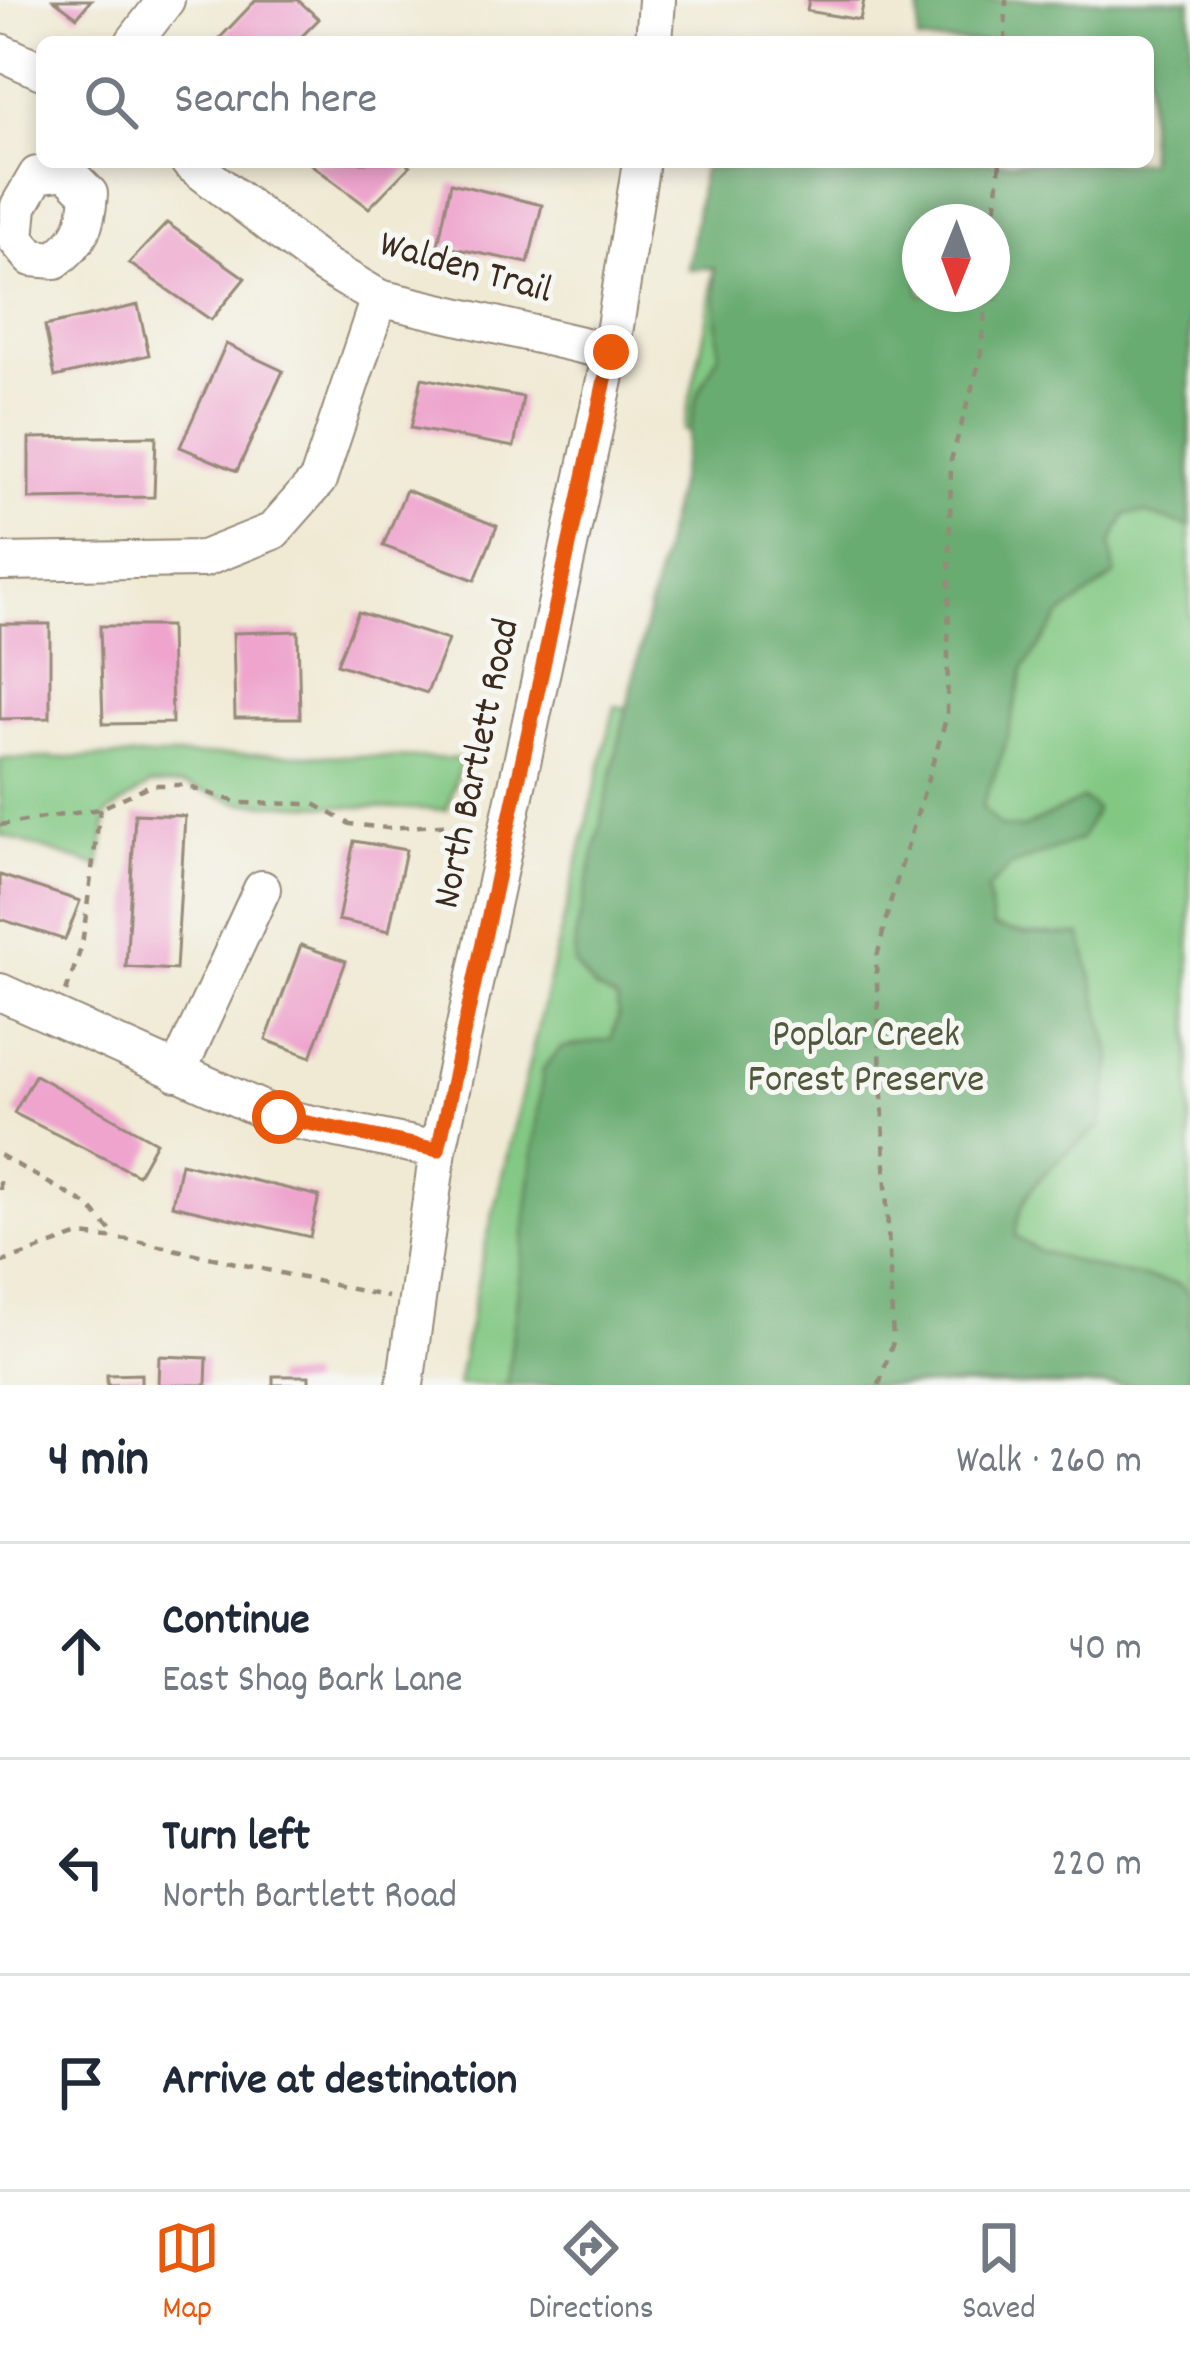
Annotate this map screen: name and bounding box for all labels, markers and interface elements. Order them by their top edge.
search box [36,36,1154,168]
icon: search [78,69,144,135]
text: Search here [174,70,377,134]
north arrow [902,204,1010,312]
street label: Walden Trail [372,219,558,321]
route end [584,325,638,379]
street label: North Bartlett Road [421,614,537,914]
park label: Poplar Creek Forest Preserve [748,1010,984,1110]
route start [252,1090,306,1144]
text: 4 min [48,1427,149,1499]
text: Walk · 260 m [956,1436,1142,1491]
text: Continue [162,1591,310,1655]
icon: ahead [48,1618,114,1684]
text: 40 m [1069,1623,1142,1678]
text: East Shag Bark Lane [162,1655,463,1710]
text: Turn left [162,1807,310,1871]
icon: left [48,1834,114,1900]
text: 220 m [1051,1839,1142,1894]
text: North Bartlett Road [162,1871,457,1926]
icon: arrive [48,2050,114,2116]
text: Arrive at destination [162,2051,517,2115]
tab: Map [154,2215,220,2334]
tab: Directions [529,2215,654,2334]
tab: Saved [962,2215,1036,2334]

